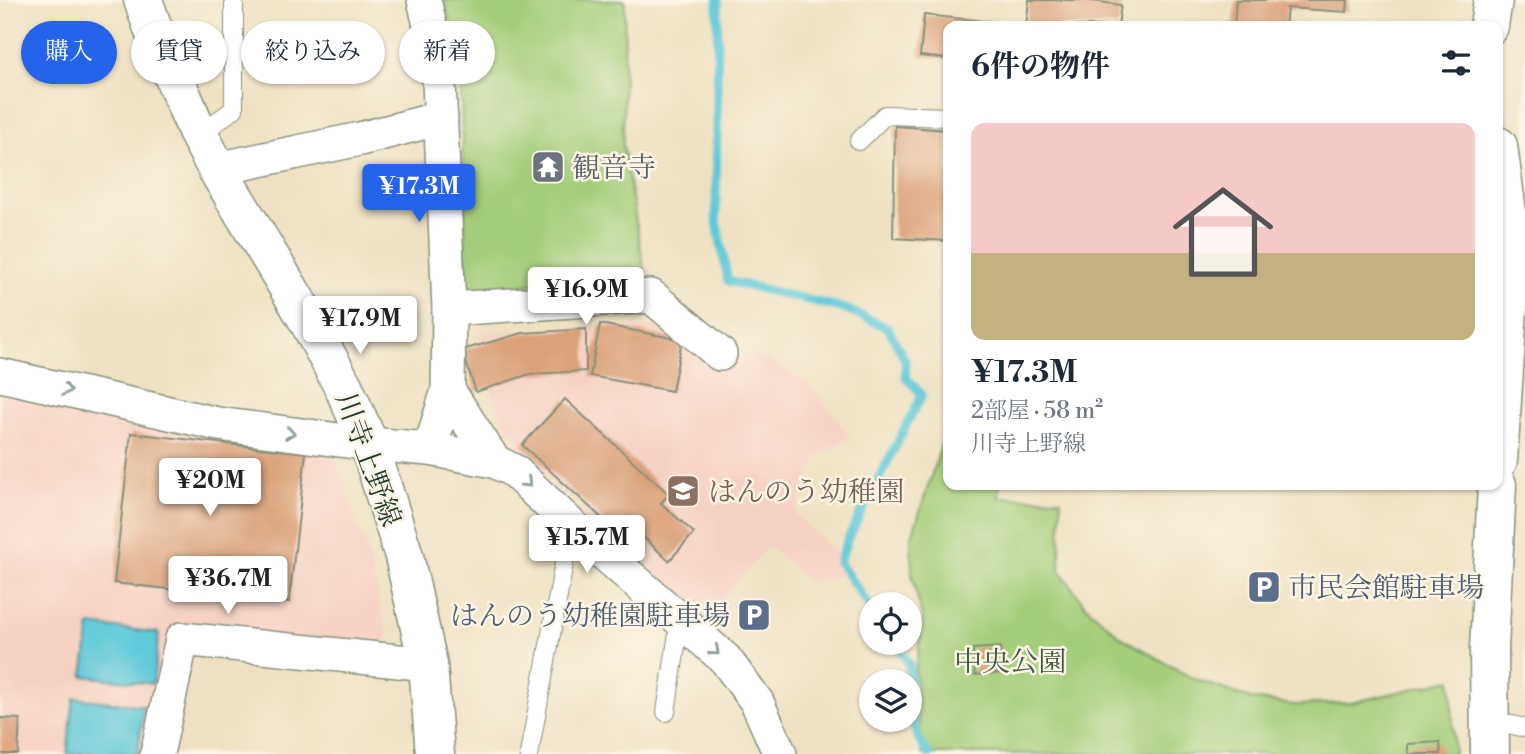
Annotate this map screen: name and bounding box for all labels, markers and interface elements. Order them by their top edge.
chip: 購入 [21,21,117,84]
chip: 賃貸 [131,21,227,84]
chip: 絞り込み [241,21,385,84]
chip: 新着 [399,21,495,84]
icon: filters [1437,44,1475,82]
text: 6件の物件 [971,48,1110,86]
temple icon: 観音寺 [529,148,567,186]
place label: 観音寺 [572,151,656,186]
pin: ¥17.3M [362,164,476,224]
icon: home [1160,169,1286,295]
text: ¥17.3M [378,173,460,201]
pin: ¥16.9M [529,268,643,327]
text: ¥16.9M [544,276,628,304]
pin: ¥17.9M [303,296,417,356]
text: ¥17.9M [319,305,401,333]
text: ¥17.3M [971,354,1077,392]
one-way arrow [61,381,73,396]
street label: 川寺上野線 [327,388,408,531]
text: 2部屋 · 58 m² [971,397,1103,425]
one-way arrow [284,426,295,441]
text: 川寺上野線 [971,430,1086,458]
pin: ¥20M [169,458,251,518]
text: ¥20M [175,467,245,495]
school or university icon: はんのう幼稚園 [664,472,702,510]
one-way arrow [519,475,532,488]
place label: はんのう幼稚園 [708,475,904,510]
pin: ¥15.7M [530,516,644,575]
text: ¥15.7M [545,524,629,552]
pin: ¥36.7M [171,556,285,616]
text: ¥36.7M [184,565,272,593]
parking icon: 市民会館駐車場 [1245,568,1283,606]
place label: 市民会館駐車場 [1288,571,1484,606]
map controls [859,592,922,732]
button: locate [859,592,922,655]
parking icon: はんのう幼稚園駐車場 [735,596,773,634]
place label: はんのう幼稚園駐車場 [450,599,730,634]
one-way arrow [707,643,720,655]
park label: 中央公園 [954,645,1066,680]
button: layers [859,669,922,732]

